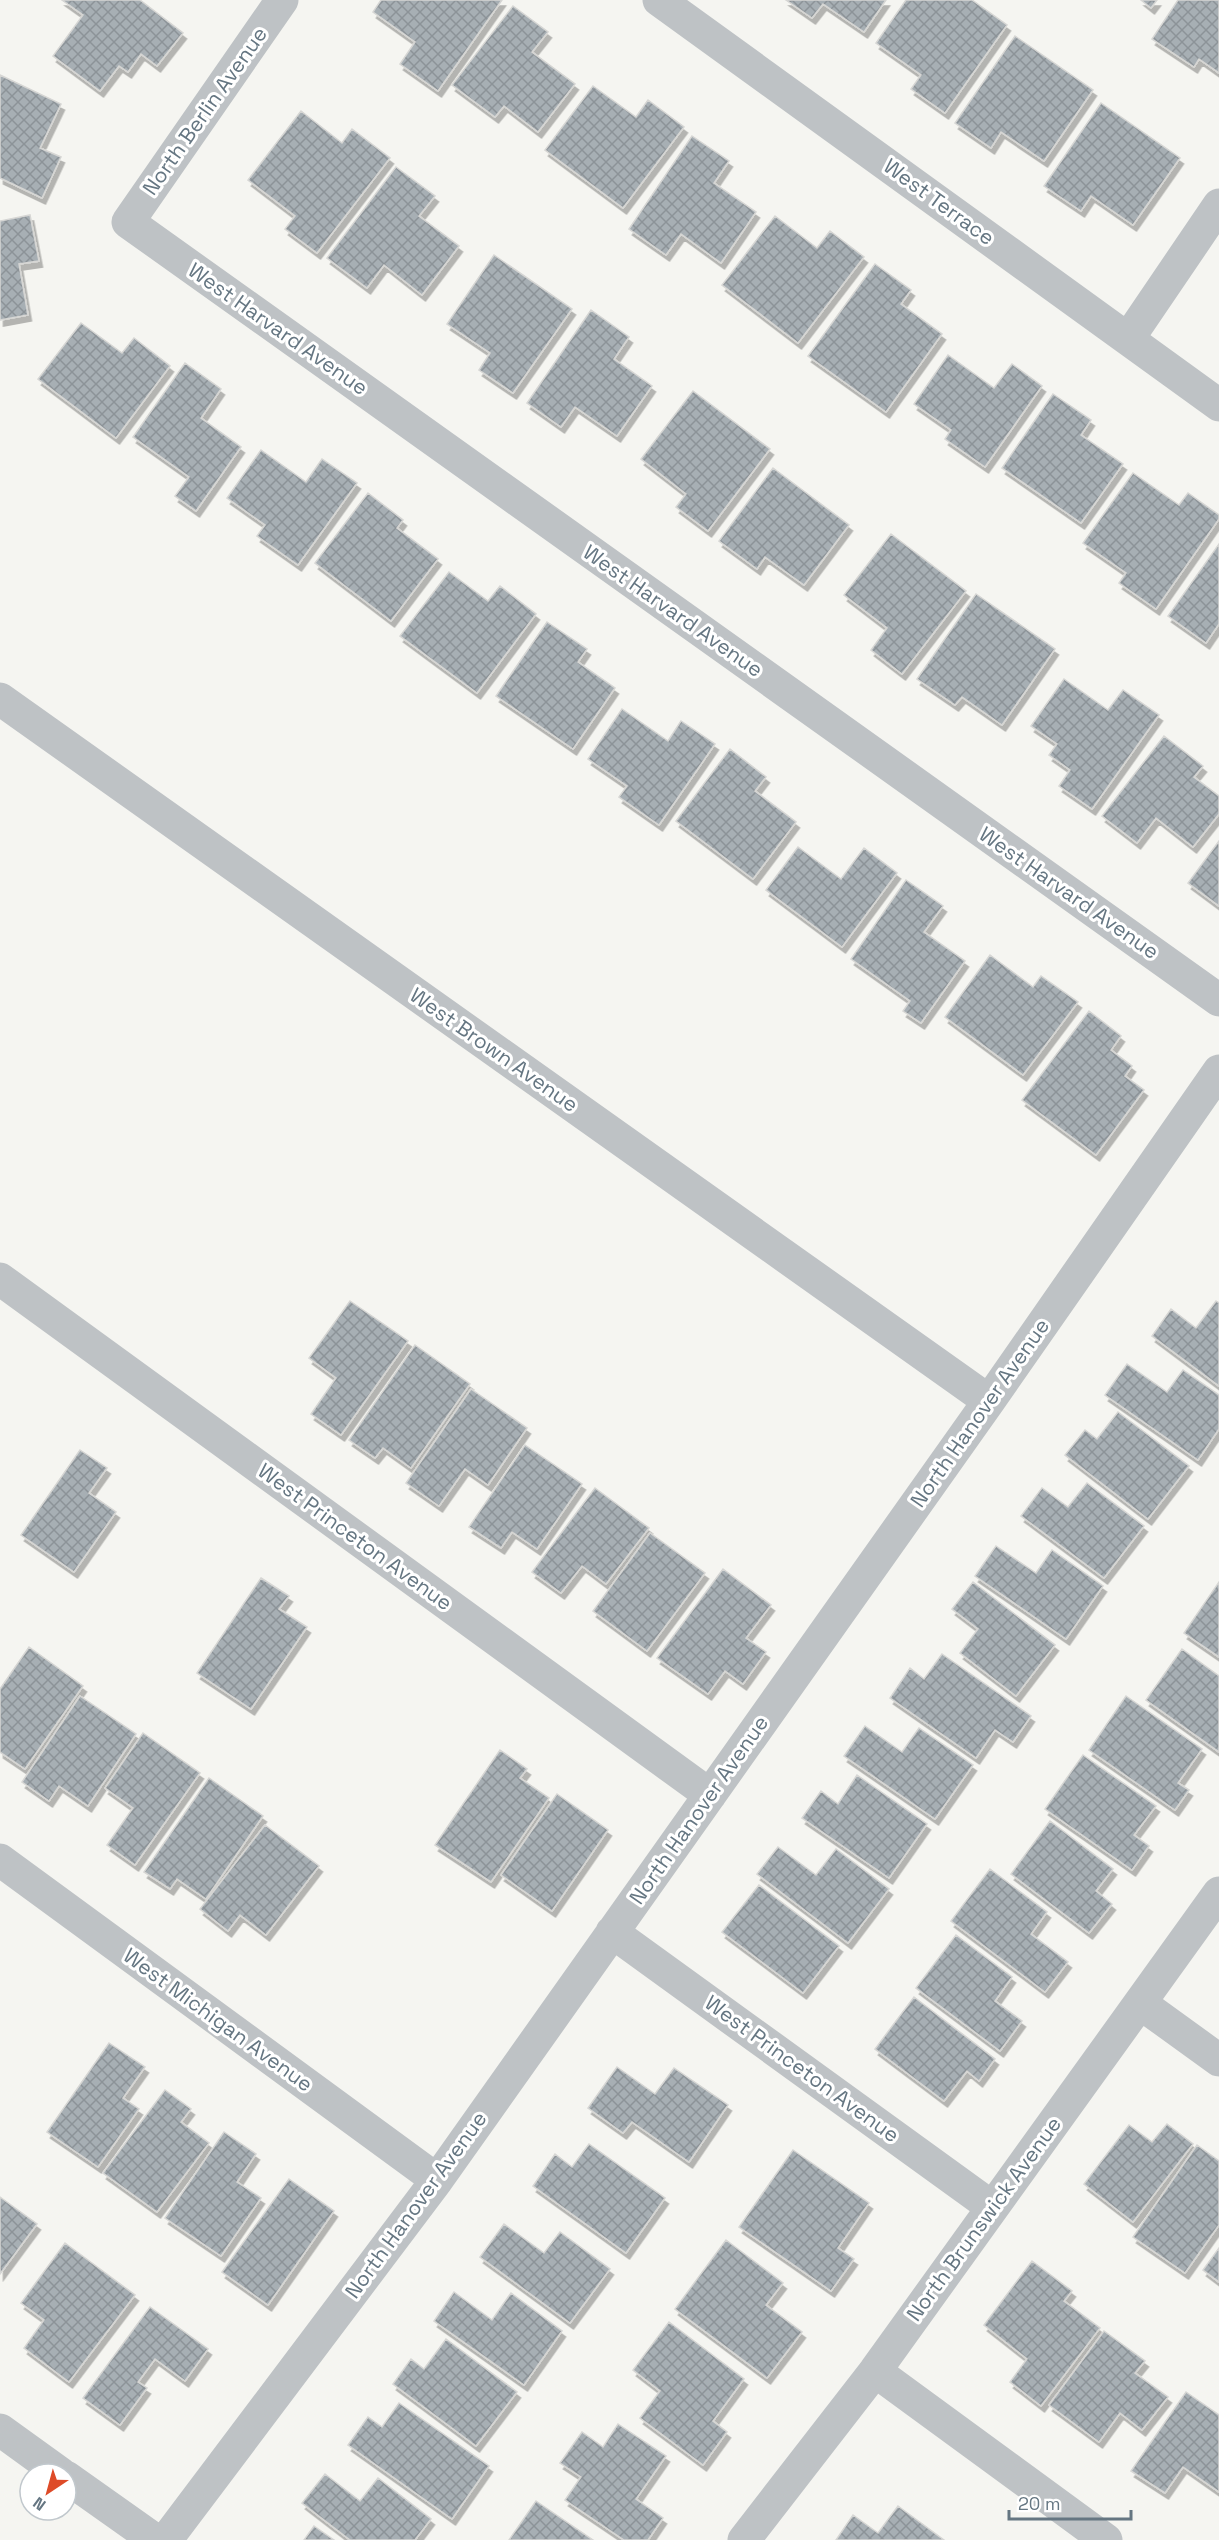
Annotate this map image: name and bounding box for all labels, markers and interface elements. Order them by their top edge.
street label: North Berlin Avenue [136,21,273,200]
street label: West Terrace [878,152,1000,251]
street label: West Harvard Avenue [183,256,374,401]
street label: West Harvard Avenue [578,538,769,683]
street label: West Harvard Avenue [974,820,1165,965]
street label: West Brown Avenue [405,981,584,1118]
street label: North Hanover Avenue [904,1313,1055,1512]
street label: West Princeton Avenue [253,1457,458,1616]
street label: North Hanover Avenue [623,1710,774,1909]
street label: West Michigan Avenue [118,1942,318,2098]
street label: West Princeton Avenue [700,1989,905,2148]
street label: North Hanover Avenue [339,2106,493,2303]
street label: North Brunswick Avenue [900,2111,1067,2326]
north arrow [18,2462,78,2522]
scale bar [1009,2483,1130,2521]
text: N [29,2492,50,2515]
text: 20 m [1018,2492,1061,2515]

